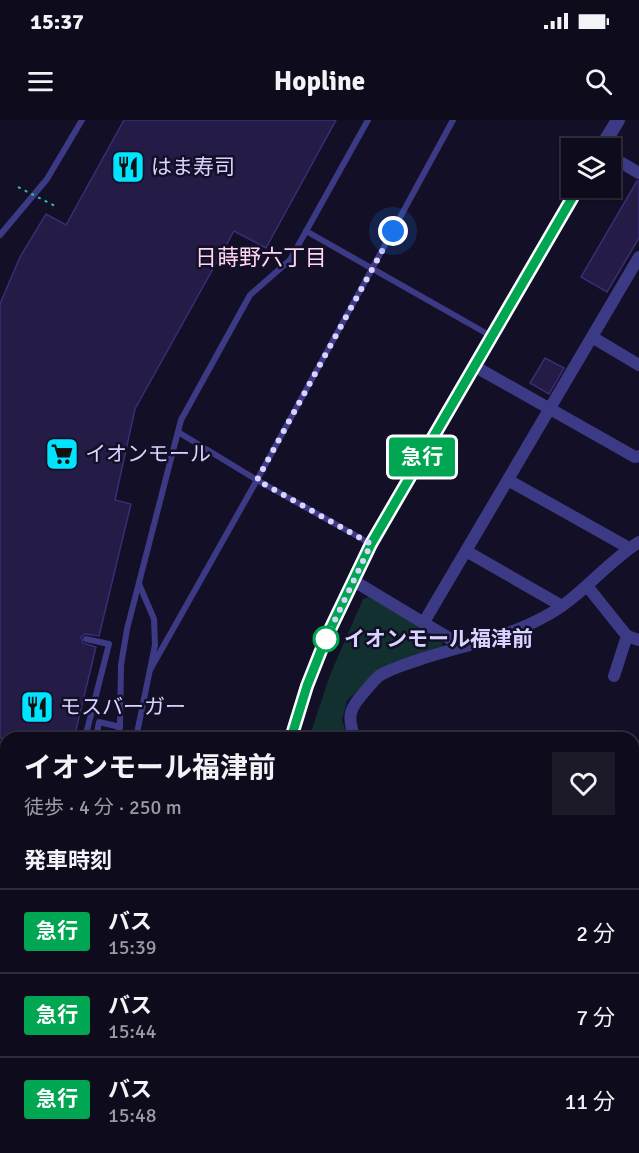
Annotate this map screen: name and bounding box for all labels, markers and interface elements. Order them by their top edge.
text: 15:37 [30,8,84,35]
icon: menu [24,65,57,98]
text: Hopline [274,65,365,98]
icon: search [582,65,615,98]
map controls [561,138,621,198]
button: layers [561,138,621,198]
restaurant icon: はま寿司 [110,149,146,185]
place label: はま寿司 [151,154,235,180]
your location [378,216,408,246]
district label: 日蒔野六丁目 [195,244,327,271]
supermarket icon: イオンモール [44,436,80,472]
line badge: 急行 [395,438,449,476]
place label: イオンモール [85,441,211,467]
text: 急行 [401,444,443,470]
marker: イオンモール福津前 [313,626,339,652]
place label: イオンモール福津前 [344,626,533,652]
restaurant icon: モスバーガー [19,689,55,725]
place label: モスバーガー [60,694,186,720]
text: イオンモール福津前 [24,751,276,785]
button: heart [552,752,615,815]
text: 徒歩 · 4 分 · 250 m [24,795,182,820]
text: 発車時刻 [24,847,112,874]
text: バス [108,908,152,935]
text: 急行 [36,918,78,944]
text: 2 分 [576,920,615,947]
text: 15:39 [108,935,157,960]
text: バス [108,992,152,1019]
text: 急行 [36,1002,78,1028]
text: 7 分 [576,1004,615,1031]
text: 15:44 [108,1019,157,1044]
text: バス [108,1076,152,1103]
text: 急行 [36,1086,78,1112]
text: 11 分 [564,1088,615,1115]
text: 15:48 [108,1103,157,1128]

